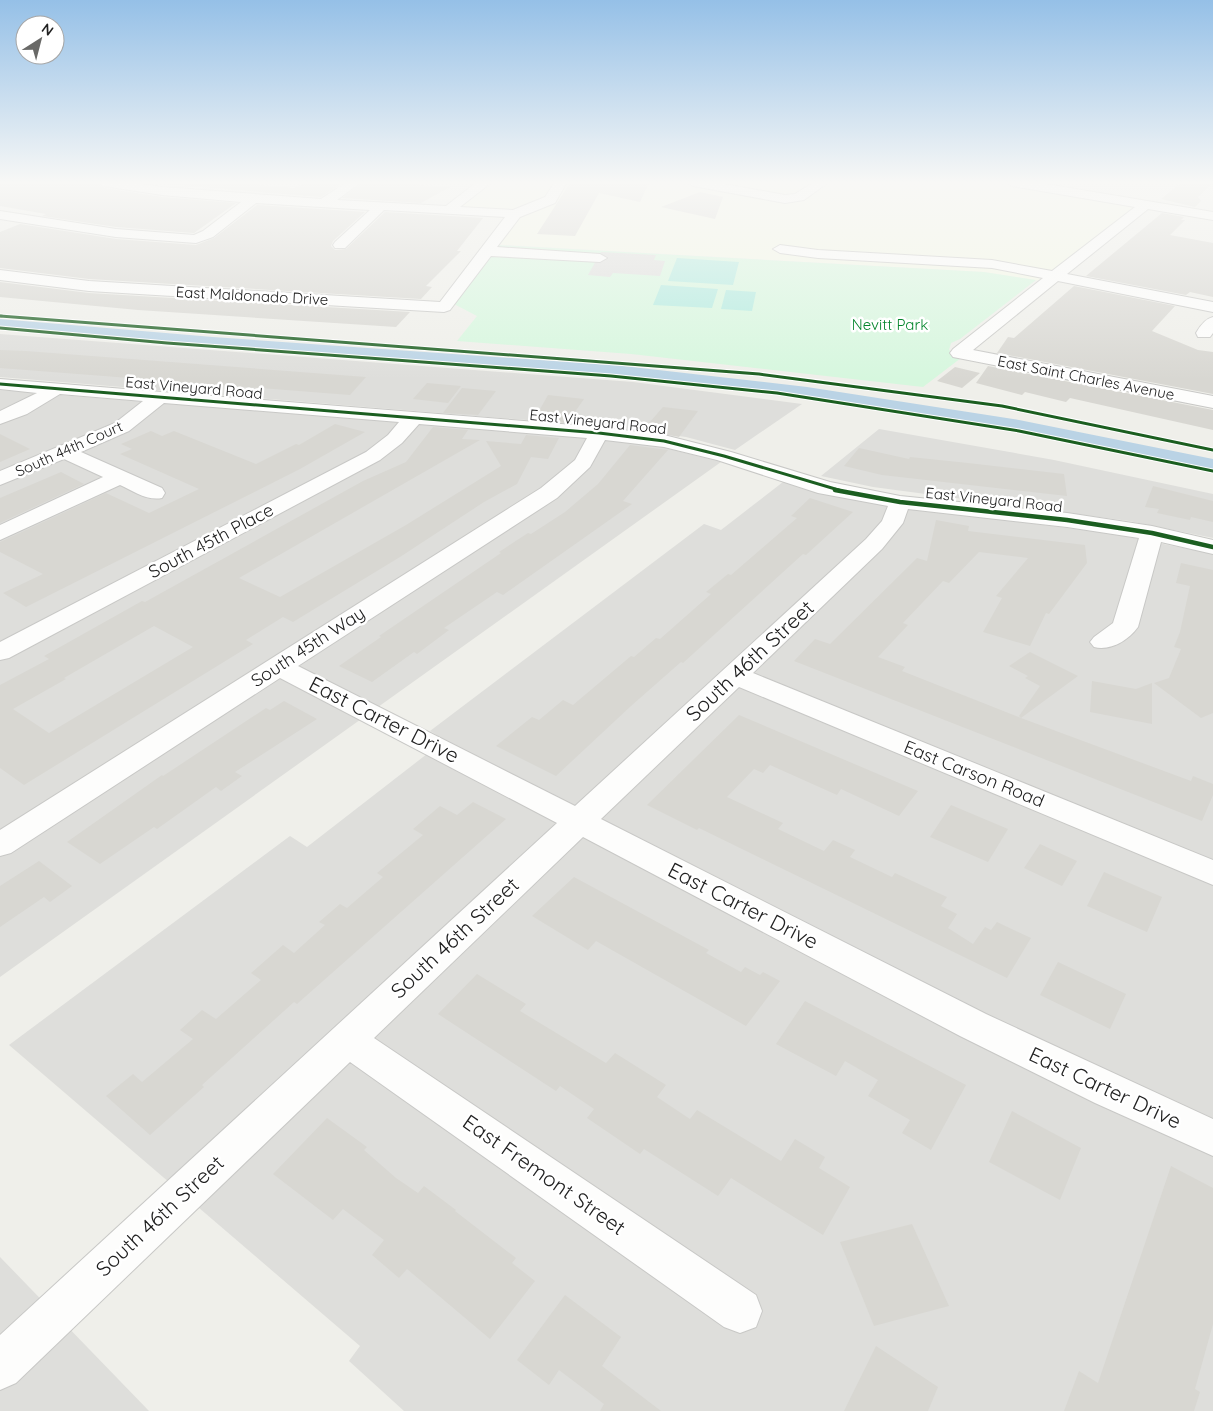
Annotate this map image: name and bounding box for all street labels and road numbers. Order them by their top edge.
street label: East Maldonado Drive [175,282,329,309]
street label: East Saint Charles Avenue [996,351,1176,404]
street label: East Vineyard Road [125,372,263,403]
street label: East Vineyard Road [529,405,667,438]
street label: South 44th Court [12,416,125,481]
street label: East Vineyard Road [925,483,1063,516]
street label: South 45th Place [144,498,277,583]
street label: South 46th Street [680,594,819,726]
street label: South 45th Way [246,601,369,692]
street label: East Carter Drive [305,670,464,768]
street label: East Carson Road [901,735,1048,812]
street label: East Carter Drive [664,856,823,954]
street label: South 46th Street [385,871,524,1003]
street label: East Carter Drive [1025,1040,1186,1134]
street label: East Fremont Street [458,1108,631,1240]
street label: South 46th Street [90,1149,229,1281]

